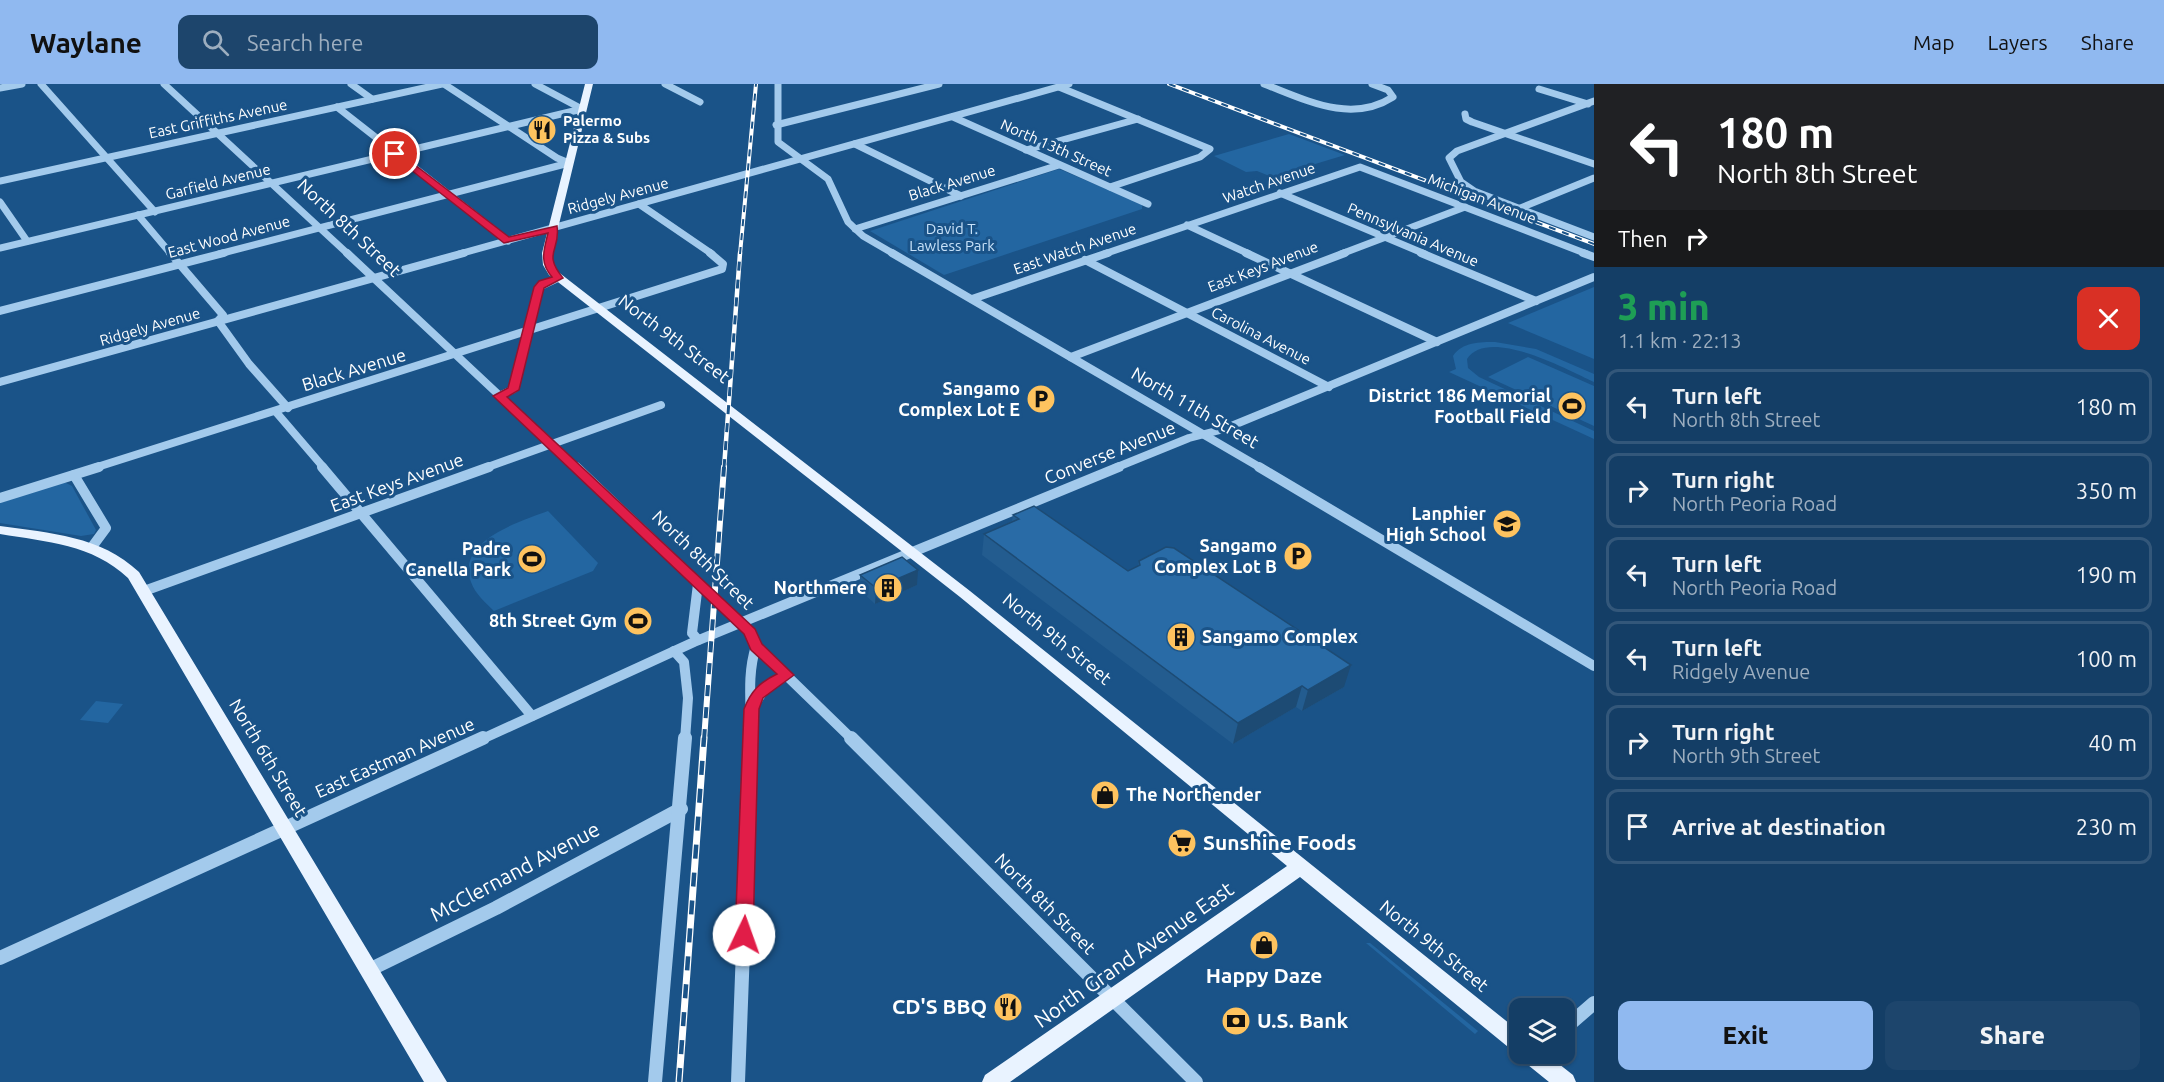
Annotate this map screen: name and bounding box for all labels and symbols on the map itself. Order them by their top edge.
street label: East Griffiths Avenue [147,96,289,142]
place label: Palermo Pizza & Subs [563,112,650,146]
restaurant icon: Palermo Pizza & Subs [526,114,558,146]
street label: North 13th Street [998,115,1114,180]
pin [369,128,420,179]
street label: Watch Avenue [1220,159,1317,206]
street label: Garfield Avenue [164,160,272,203]
street label: Black Avenue [906,161,997,204]
street label: Michigan Avenue [1426,170,1539,227]
street label: North 8th Street [294,174,405,280]
street label: Ridgely Avenue [566,174,670,217]
street label: Pennsylvania Avenue [1345,199,1481,270]
street label: East Wood Avenue [166,212,292,261]
park label: David T. Lawless Park [909,220,995,254]
street label: East Watch Avenue [1011,220,1138,278]
street label: East Keys Avenue [1205,238,1320,295]
street label: North 9th Street [615,290,734,386]
street label: Carolina Avenue [1209,303,1314,368]
street label: Ridgely Avenue [98,304,202,349]
street label: Black Avenue [299,344,408,394]
street label: North 11th Street [1128,363,1263,452]
place label: Sangamo Complex Lot E [898,378,1020,419]
parking icon: Sangamo Complex Lot E [1025,383,1057,415]
place label: District 186 Memorial Football Field [1368,385,1552,426]
sports icon: District 186 Memorial Football Field [1556,390,1588,422]
street label: Converse Avenue [1041,417,1178,488]
street label: East Keys Avenue [327,449,466,515]
place label: Lanphier High School [1386,503,1487,544]
street label: North 8th Street [649,506,759,613]
school or university icon: Lanphier High School [1491,508,1523,540]
place label: Sangamo Complex Lot B [1154,535,1277,576]
place label: Padre Canella Park [405,538,511,579]
parking icon: Sangamo Complex Lot B [1282,540,1314,572]
sports icon: Padre Canella Park [516,543,548,575]
building icon: Northmere [872,572,904,604]
place label: Northmere [774,577,867,597]
street label: North 9th Street [999,588,1116,688]
sports icon: 8th Street Gym [622,605,654,637]
place label: 8th Street Gym [489,610,617,630]
building icon: Sangamo Complex [1165,621,1197,653]
place label: Sangamo Complex [1202,626,1358,646]
street label: North 6th Street [226,695,312,820]
street label: East Eastman Avenue [312,713,477,801]
shop icon: The Northender [1089,779,1121,811]
place label: The Northender [1126,784,1262,804]
street label: McClernand Avenue [426,816,603,926]
supermarket icon: Sunshine Foods [1166,827,1198,859]
place label: Sunshine Foods [1203,830,1356,854]
street label: North 8th Street [991,849,1100,958]
street label: North Grand Avenue East [1029,876,1238,1032]
street label: North 9th Street [1376,895,1493,995]
position arrow [712,903,776,967]
shop icon: Happy Daze [1248,929,1280,961]
place label: Happy Daze [1206,963,1322,987]
restaurant icon: CD'S BBQ [992,991,1024,1023]
place label: CD'S BBQ [892,994,987,1018]
bank icon: U.S. Bank [1220,1005,1252,1037]
place label: U.S. Bank [1257,1008,1349,1032]

